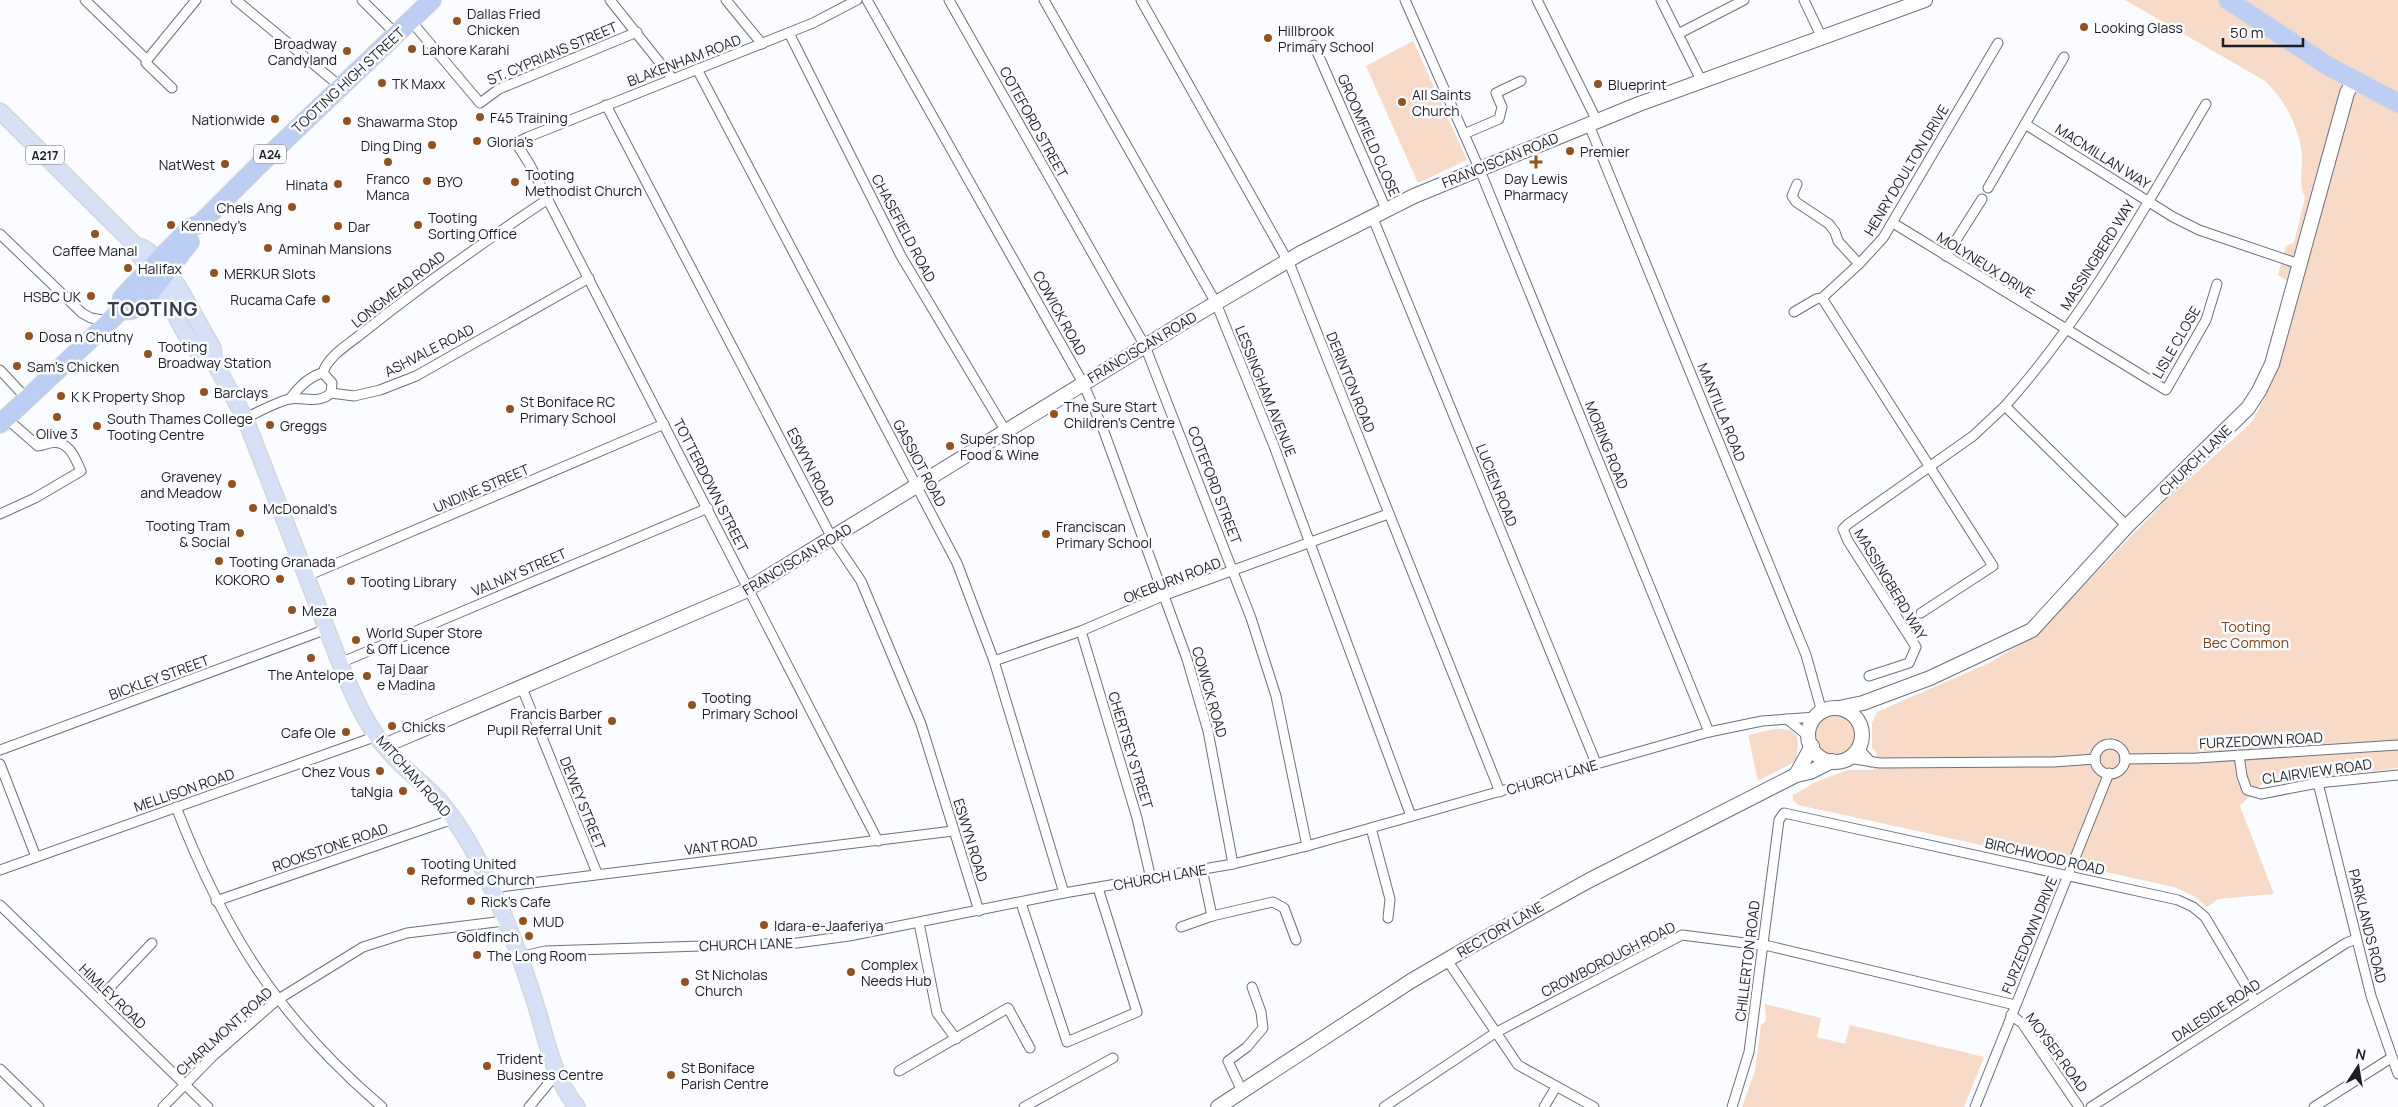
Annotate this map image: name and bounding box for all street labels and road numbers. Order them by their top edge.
street label: ST. CYPRIANS STREET [484,17,621,89]
street label: TOOTING HIGH STREET [288,22,409,137]
street label: BLAKENHAM ROAD [624,30,744,90]
street label: COTEFORD STREET [996,63,1073,182]
street label: GROOMFIELD CLOSE [1333,71,1405,199]
street label: HENRY DOULTON DRIVE [1859,101,1953,239]
street label: MACMILLAN WAY [2052,119,2154,193]
street label: FRANCISCAN ROAD [1439,128,1561,192]
road number: A24 [254,144,286,164]
road number: A217 [26,146,64,164]
street label: CHASEFIELD ROAD [868,171,940,285]
street label: MASSINGBERD WAY [2056,196,2139,313]
street label: MOLYNEUX DRIVE [1933,227,2039,303]
street label: LONGMEAD ROAD [347,246,449,332]
street label: COWICK ROAD [1029,267,1091,359]
street label: LISLE CLOSE [2148,302,2204,382]
street label: FRANCISCAN ROAD [1084,307,1200,387]
street label: ASHVALE ROAD [381,319,477,381]
street label: LESSINGHAM AVENUE [1231,323,1301,459]
street label: DERINTON ROAD [1322,329,1380,435]
street label: MANTILLA ROAD [1694,360,1750,464]
street label: MORING ROAD [1581,398,1633,492]
street label: TOTTERDOWN STREET [669,415,753,555]
street label: GASSIOT ROAD [889,416,951,510]
street label: CHURCH LANE [2155,420,2235,500]
street label: COTEFORD STREET [1184,423,1246,547]
street label: ESWYN ROAD [783,424,839,510]
street label: LUCIEN ROAD [1472,441,1522,529]
street label: UNDINE STREET [430,459,533,517]
street label: FRANCISCAN ROAD [739,519,855,599]
street label: MASSINGBERD WAY [1850,525,1932,643]
street label: VALNAY STREET [469,543,570,601]
street label: OKEBURN ROAD [1121,553,1223,607]
street label: COWICK ROAD [1188,644,1232,740]
street label: BICKLEY STREET [106,650,212,704]
street label: CHERTSEY STREET [1104,689,1158,811]
street label: FURZEDOWN ROAD [2199,727,2323,753]
street label: MITCHAM ROAD [372,731,456,821]
street label: DEWEY STREET [556,754,611,853]
street label: CLAIRVIEW ROAD [2261,754,2373,788]
street label: CHURCH LANE [1504,755,1600,799]
street label: MELLISON ROAD [131,764,237,816]
street label: ESWYN ROAD [949,796,993,884]
street label: ROOKSTONE ROAD [270,818,390,876]
street label: VANT ROAD [683,831,759,859]
street label: BIRCHWOOD ROAD [1983,833,2107,879]
street label: CHURCH LANE [1112,859,1208,895]
street label: PARKLANDS ROAD [2345,867,2391,985]
street label: FURZEDOWN DRIVE [1997,874,2061,996]
street label: RECTORY LANE [1453,896,1547,962]
street label: CHILLERTON ROAD [1730,899,1764,1023]
street label: CROWBOROUGH ROAD [1538,917,1678,1001]
street label: CHURCH LANE [699,933,793,955]
street label: HIMLEY ROAD [75,959,151,1033]
street label: DALESIDE ROAD [2168,974,2264,1046]
street label: CHARLMONT ROAD [172,983,276,1079]
street label: MOYSER ROAD [2022,1008,2092,1096]

